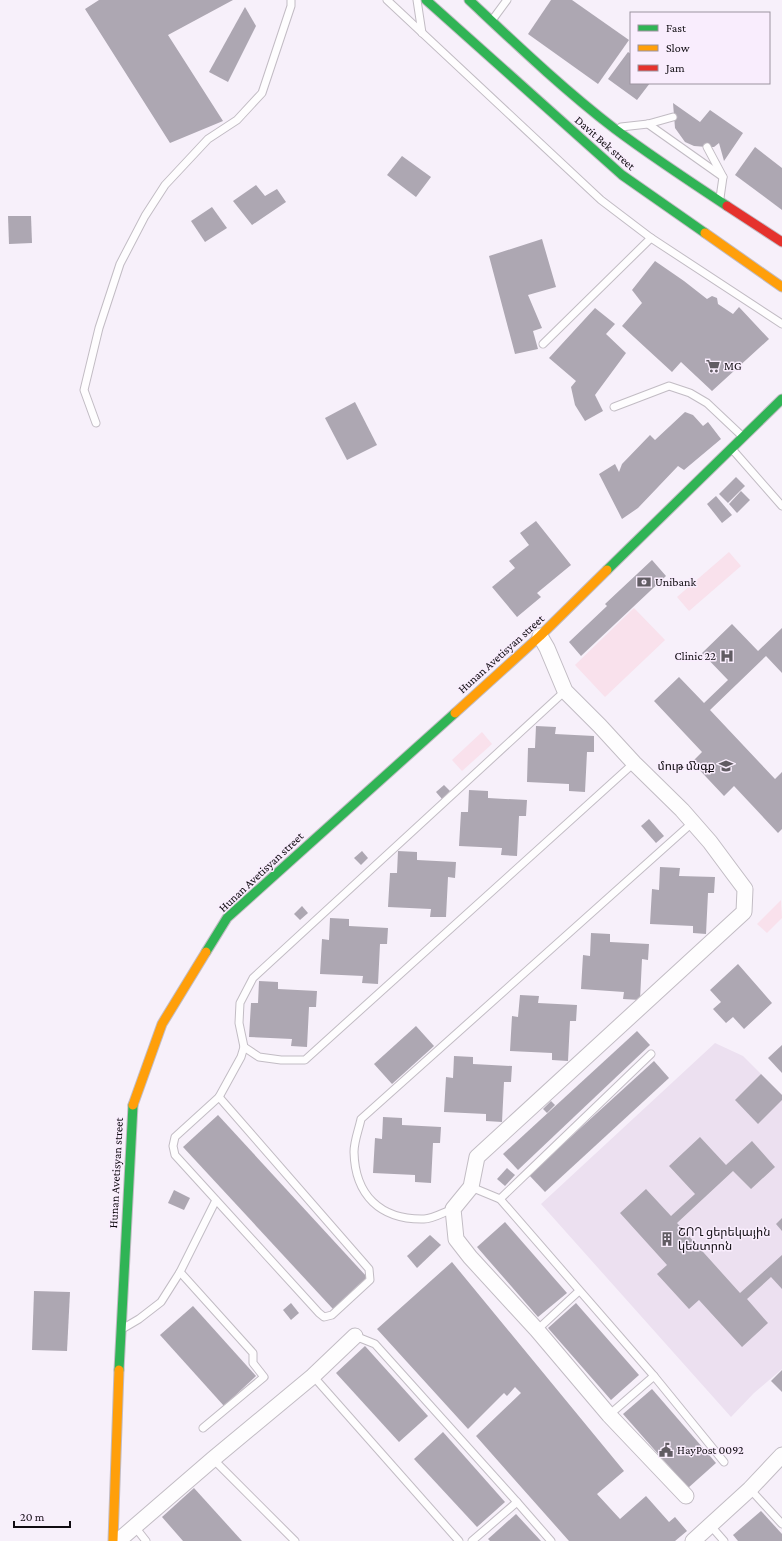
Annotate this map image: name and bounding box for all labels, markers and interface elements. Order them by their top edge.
legend [630,12,770,84]
text: Fast [666,21,687,35]
text: Slow [666,41,690,55]
text: Jam [665,61,685,75]
street label: Davit Bek street [572,113,639,174]
supermarket icon: MG [705,358,721,374]
place label: MG [724,359,742,373]
bank icon: Unibank [636,574,652,590]
place label: Unibank [655,575,697,589]
street label: Hunan Avetisyan street [455,611,548,696]
hospital icon: Clinic 22 [719,648,735,664]
place label: Clinic 22 [674,649,716,663]
school or university icon: մութ մնգք [718,758,734,774]
place label: մութ մնգք [657,759,715,773]
street label: Hunan Avetisyan street [216,828,307,915]
street label: Hunan Avetisyan street [106,1116,126,1229]
place label: ՇՈՂ ցերեկային կենտրոն [678,1225,770,1253]
building icon: ՇՈՂ ցերեկային կենտրոն [659,1231,675,1247]
public building icon: HayPost 0092 [658,1442,674,1458]
place label: HayPost 0092 [677,1443,744,1457]
scale bar [14,1503,70,1529]
text: 20 m [20,1510,45,1524]

